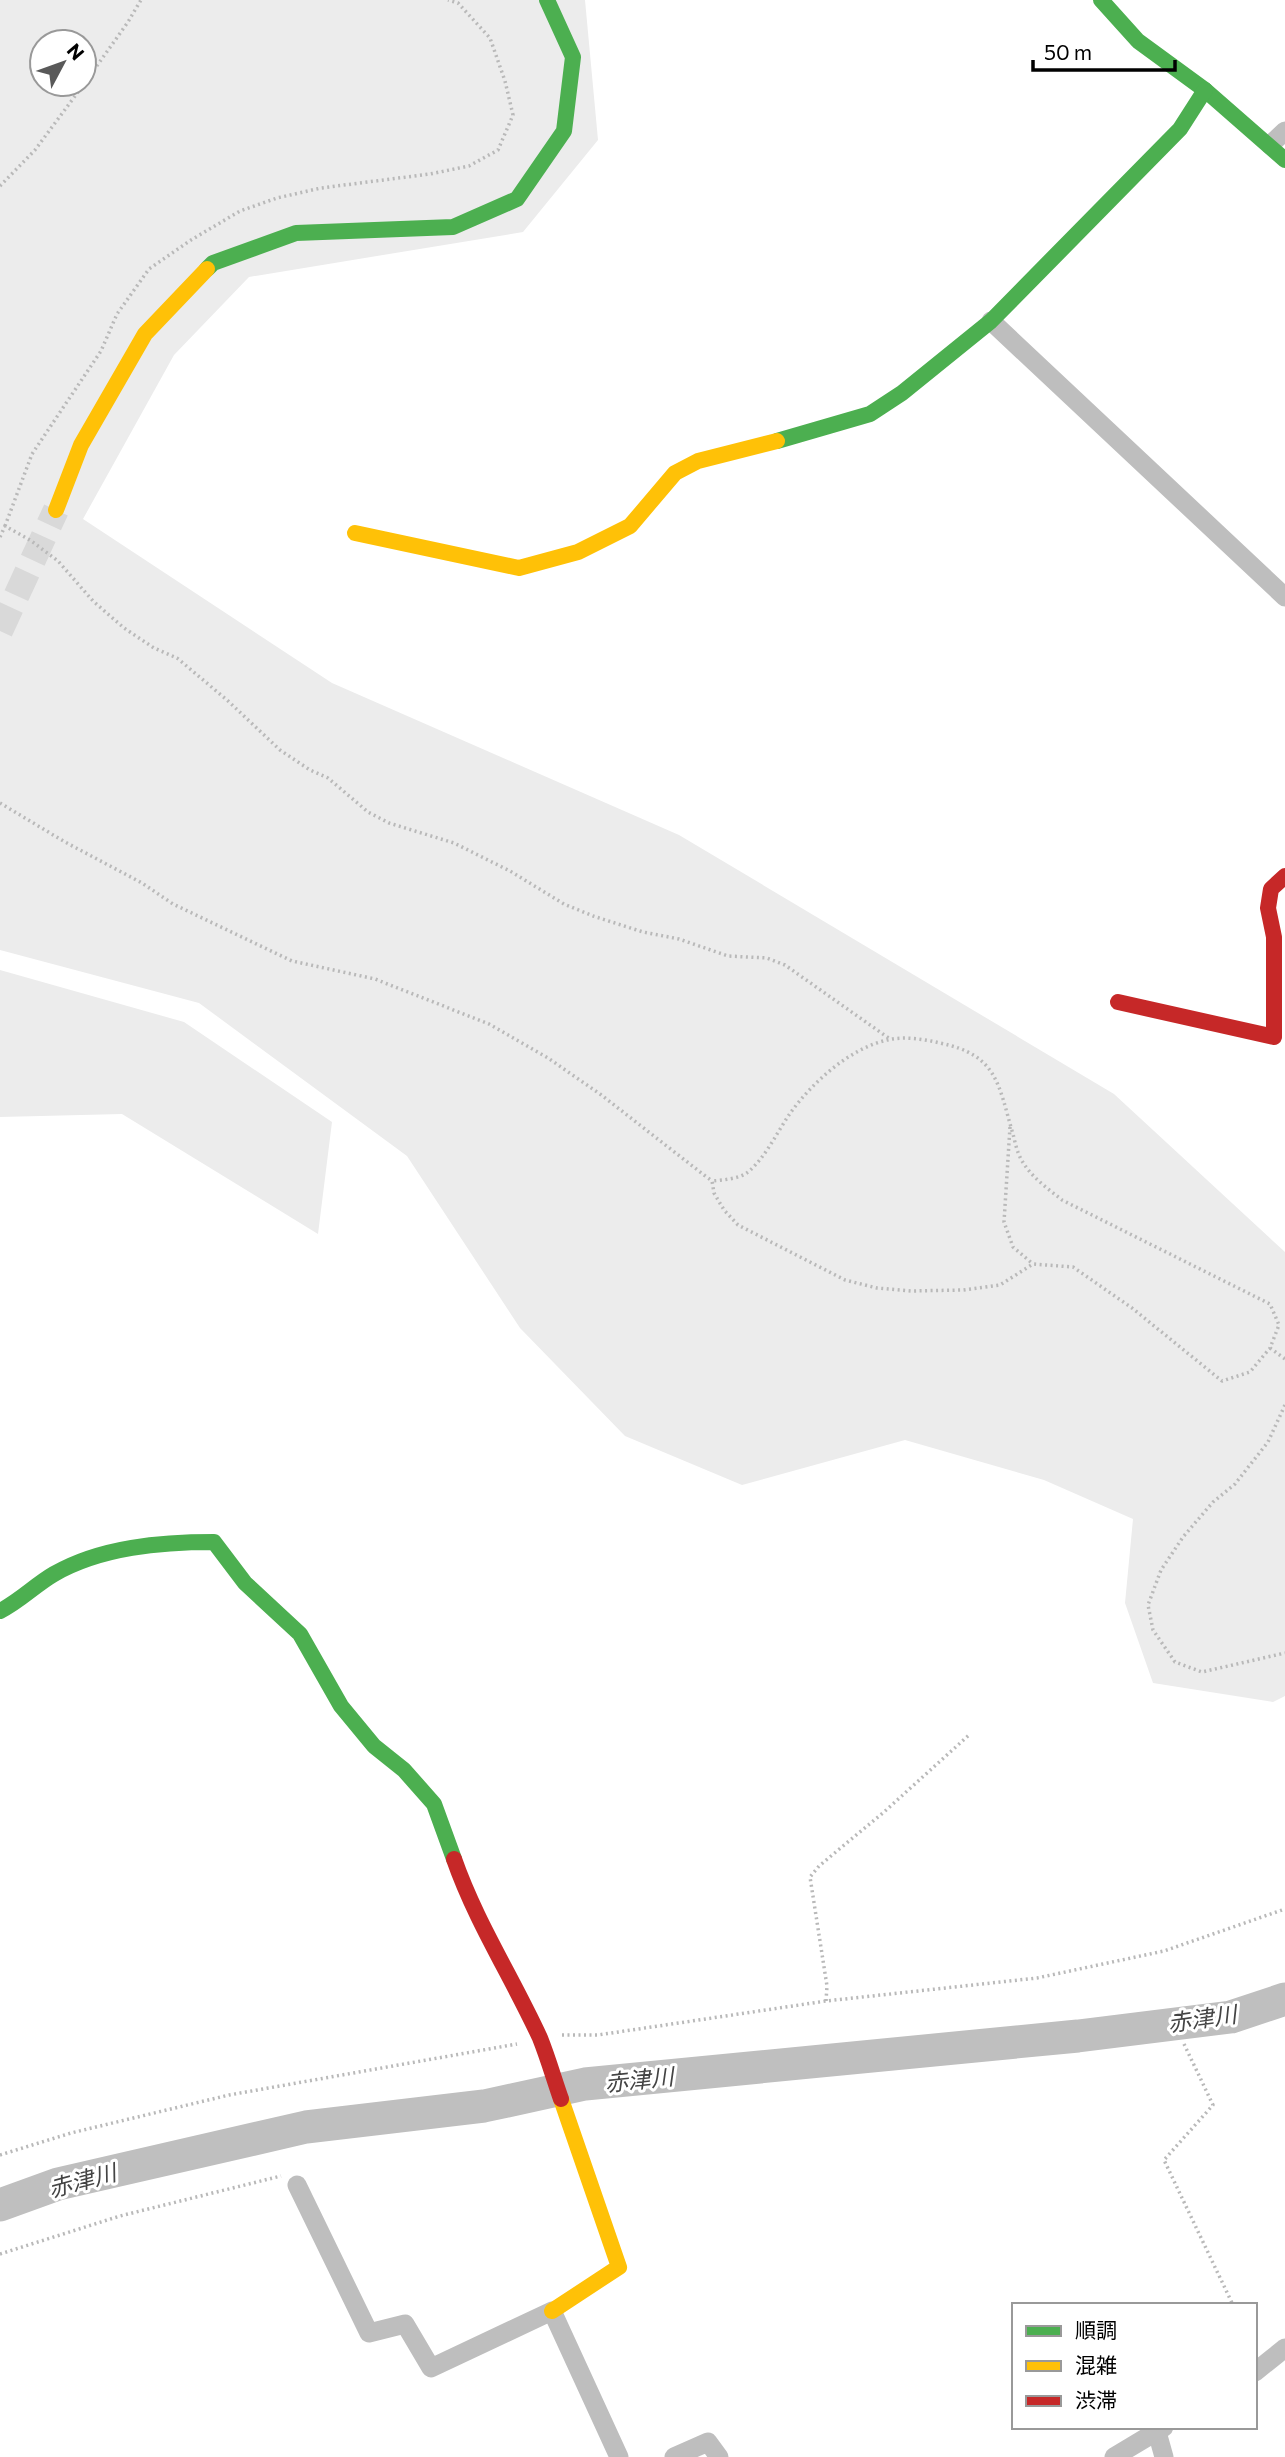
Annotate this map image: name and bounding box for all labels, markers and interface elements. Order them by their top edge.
north arrow [28,28,98,98]
scale bar [1033,28,1175,72]
text: N [63,39,90,64]
text: 50 m [1044,39,1092,64]
water label: 赤津川 [1166,1999,1241,2037]
water label: 赤津川 [603,2061,678,2097]
water label: 赤津川 [45,2157,122,2202]
legend [1012,2303,1257,2429]
text: 順調 [1075,2317,1117,2342]
text: 混雑 [1075,2352,1117,2377]
text: 渋滞 [1075,2387,1117,2412]

